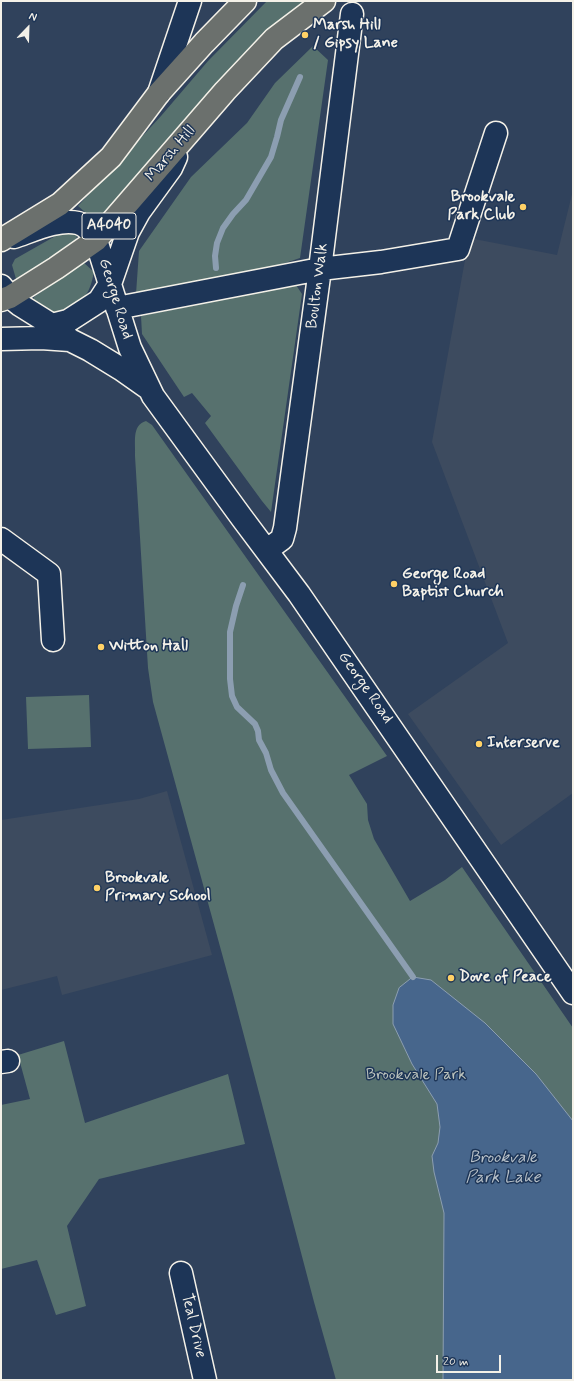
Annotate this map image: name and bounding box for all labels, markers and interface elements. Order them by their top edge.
north arrow [8,8,48,48]
text: N [27,9,39,25]
place label: Marsh Hill / Gipsy Lane [313,16,398,54]
marker: Marsh Hill / Gipsy Lane [300,30,310,40]
street label: Marsh Hill [142,122,200,186]
place label: Brookvale Park Club [447,188,515,226]
marker: Brookvale Park Club [518,202,528,212]
road number: A4040 [82,213,136,239]
street label: Boulton Walk [303,242,333,330]
street label: George Road [94,256,136,342]
place label: George Road Baptist Church [402,565,504,603]
marker: George Road Baptist Church [389,579,399,589]
place label: Witton Hall [109,637,188,657]
marker: Witton Hall [96,642,106,652]
street label: George Road [333,648,397,728]
place label: Interserve [487,734,560,754]
marker: Interserve [474,739,484,749]
place label: Brookvale Primary School [105,869,211,907]
marker: Brookvale Primary School [92,883,102,893]
place label: Dove of Peace [459,968,551,988]
marker: Dove of Peace [446,973,456,983]
park label: Brookvale Park [366,1066,466,1086]
water label: Brookvale Park Lake [466,1148,540,1188]
street label: Teal Drive [176,1292,210,1360]
scale bar [438,1347,503,1373]
text: 20 m [443,1354,469,1370]

